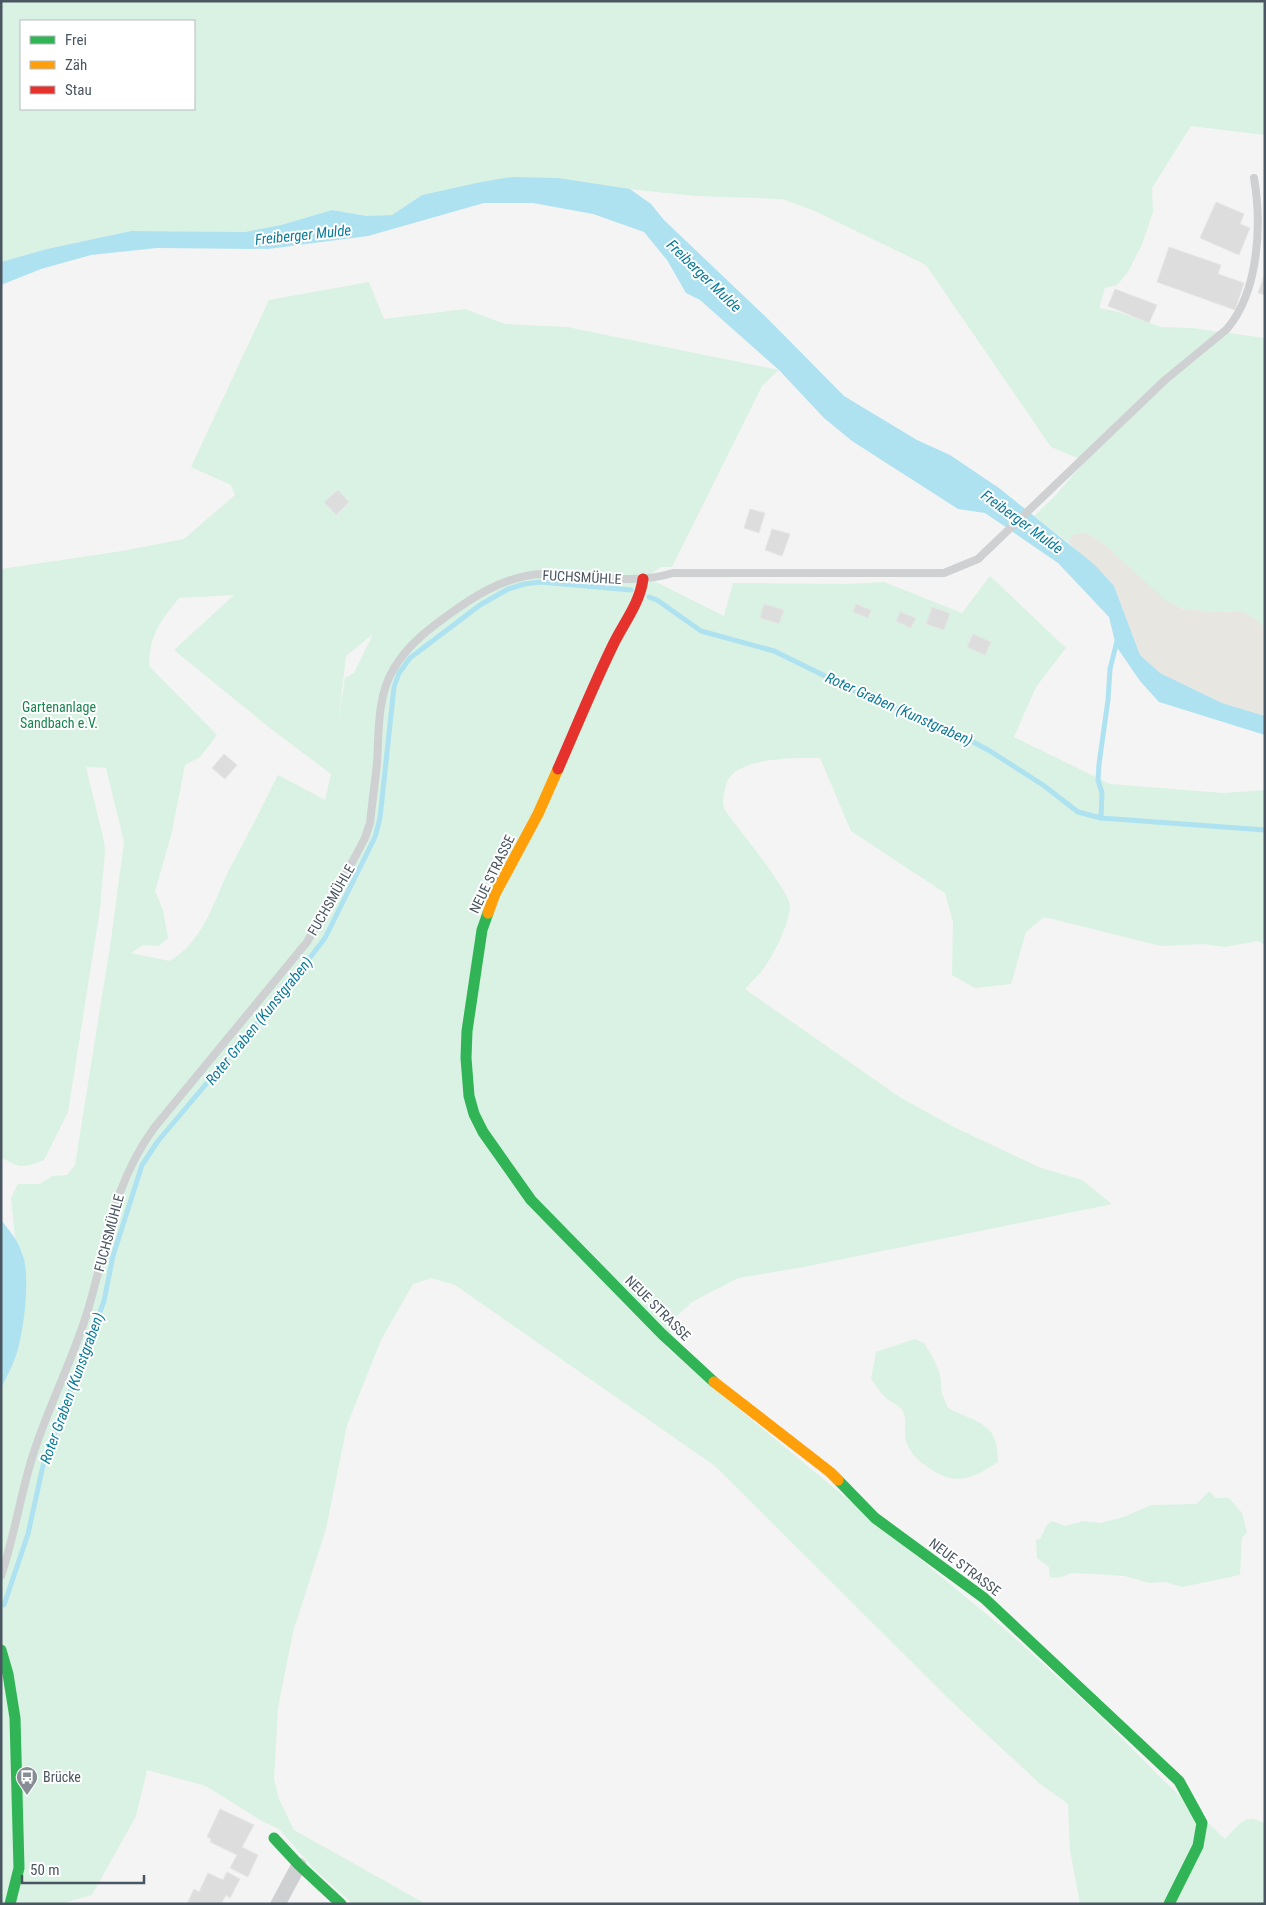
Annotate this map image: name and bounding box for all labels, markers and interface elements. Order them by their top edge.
legend [20,20,195,110]
text: Frei [65,31,87,49]
text: Zäh [65,56,87,74]
text: Stau [65,81,92,99]
water label: Freiberger Mulde [254,221,352,249]
water label: Freiberger Mulde [663,236,745,316]
water label: Freiberger Mulde [978,486,1067,558]
street label: FUCHSMÜHLE [542,567,622,587]
water label: Roter Graben (Kunstgraben) [822,668,976,750]
park label: Gartenanlage Sandbach e.V. [20,699,98,731]
street label: NEUE STRASSE [466,832,518,916]
street label: FUCHSMÜHLE [304,862,358,938]
water label: Roter Graben (Kunstgraben) [202,953,316,1089]
street label: FUCHSMÜHLE [91,1193,127,1273]
street label: NEUE STRASSE [622,1272,694,1344]
water label: Roter Graben (Kunstgraben) [36,1310,108,1466]
street label: NEUE STRASSE [926,1535,1004,1599]
bus stop icon: Brücke [15,1765,39,1796]
place label: Brücke [43,1769,81,1785]
scale bar [22,1852,145,1884]
text: 50 m [30,1861,60,1879]

